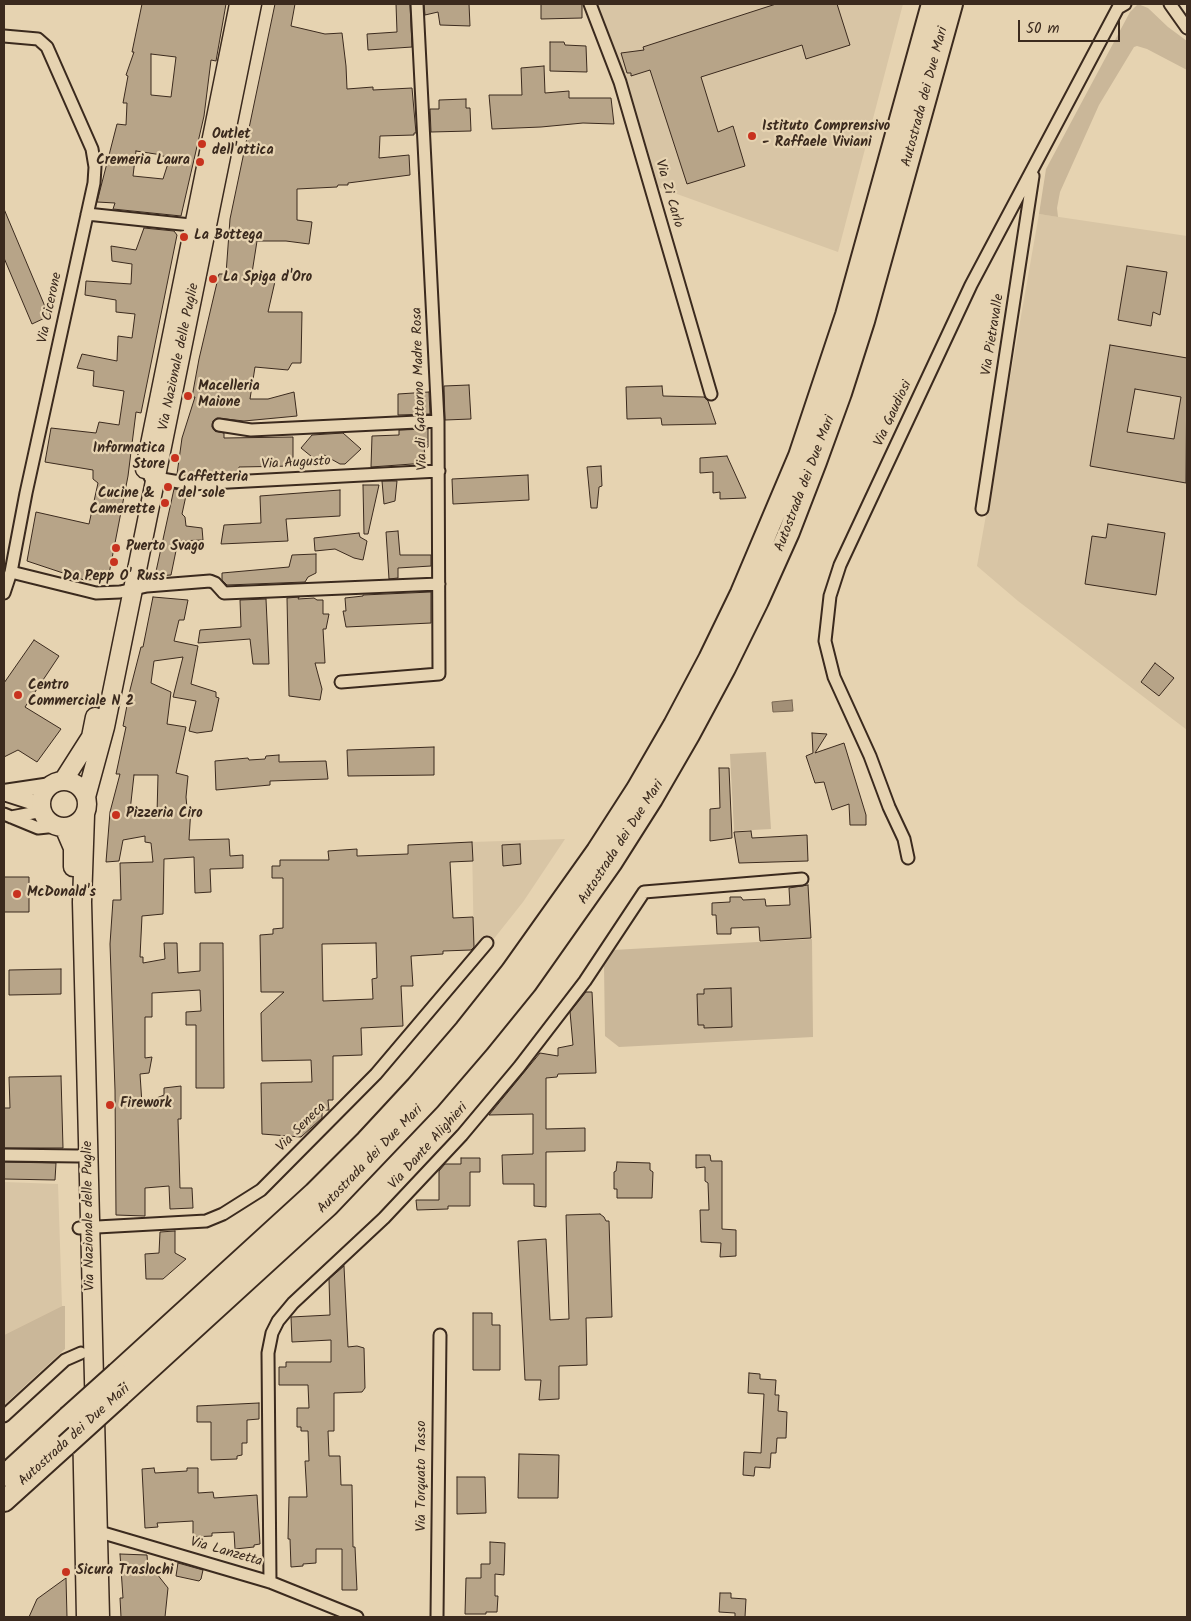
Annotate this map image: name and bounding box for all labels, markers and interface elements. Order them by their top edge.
scale bar [1021,10,1124,42]
text: 50 m [1026,17,1060,41]
street label: Autostrada dei Due Mari [899,25,953,169]
place label: Istituto Comprensivo - Raffaele Viviani [762,120,890,152]
place label: Outlet dell'ottica [212,128,274,160]
marker: Istituto Comprensivo - Raffaele Viviani [746,130,758,142]
marker: Outlet dell'ottica [196,138,208,150]
place label: Cremeria Laura [96,154,190,170]
marker: Cremeria Laura [194,156,206,168]
street label: Via Zi Carlo [650,158,686,230]
place label: La Bottega [194,229,263,245]
marker: La Bottega [178,231,190,243]
street label: Via Cicerone [35,271,67,345]
place label: La Spiga d'Oro [223,271,312,287]
marker: La Spiga d'Oro [207,273,219,285]
street label: Via Nazionale delle Puglie [156,282,204,432]
street label: Via Pietravalle [979,293,1009,377]
street label: Via di Gattorno Madre Rosa [410,307,432,471]
street label: Via Gaudiosi [871,378,917,450]
place label: Macelleria Maione [198,380,260,412]
marker: Macelleria Maione [182,390,194,402]
street label: Autostrada dei Due Mari [772,414,840,554]
place label: Informatica Store [93,442,165,474]
marker: Informatica Store [169,452,181,464]
street label: Via Augusto [261,454,331,474]
place label: Caffetteria del sole [178,471,248,504]
marker: Caffetteria del sole [162,481,174,493]
place label: Cucine & Camerette [90,487,155,520]
marker: Cucine & Camerette [159,497,171,509]
place label: Puerto Svago [126,540,204,556]
marker: Puerto Svago [110,542,122,554]
marker: Da Pepp O' Russ [108,556,120,568]
place label: Da Pepp O' Russ [63,570,165,586]
place label: Centro Commerciale N 2 [28,679,134,712]
marker: Centro Commerciale N 2 [12,689,24,701]
street label: Autostrada dei Due Mari [576,778,668,908]
place label: Pizzeria Ciro [126,807,203,823]
marker: Pizzeria Ciro [110,809,122,821]
place label: McDonald's [27,886,96,902]
marker: McDonald's [11,888,23,900]
place label: Firework [120,1097,171,1113]
marker: Firework [104,1099,116,1111]
street label: Via Seneca [274,1100,330,1156]
street label: Via Dante Alighieri [386,1100,472,1194]
street label: Autostrada dei Due Mari [315,1102,427,1218]
street label: Via Nazionale delle Puglie [80,1141,100,1291]
street label: Autostrada dei Due Mari [16,1381,134,1491]
street label: Via Torquato Tasso [415,1420,431,1532]
street label: Via Lanzetta [188,1535,264,1571]
place label: Sicura Traslochi [76,1564,173,1580]
marker: Sicura Traslochi [60,1566,72,1578]

